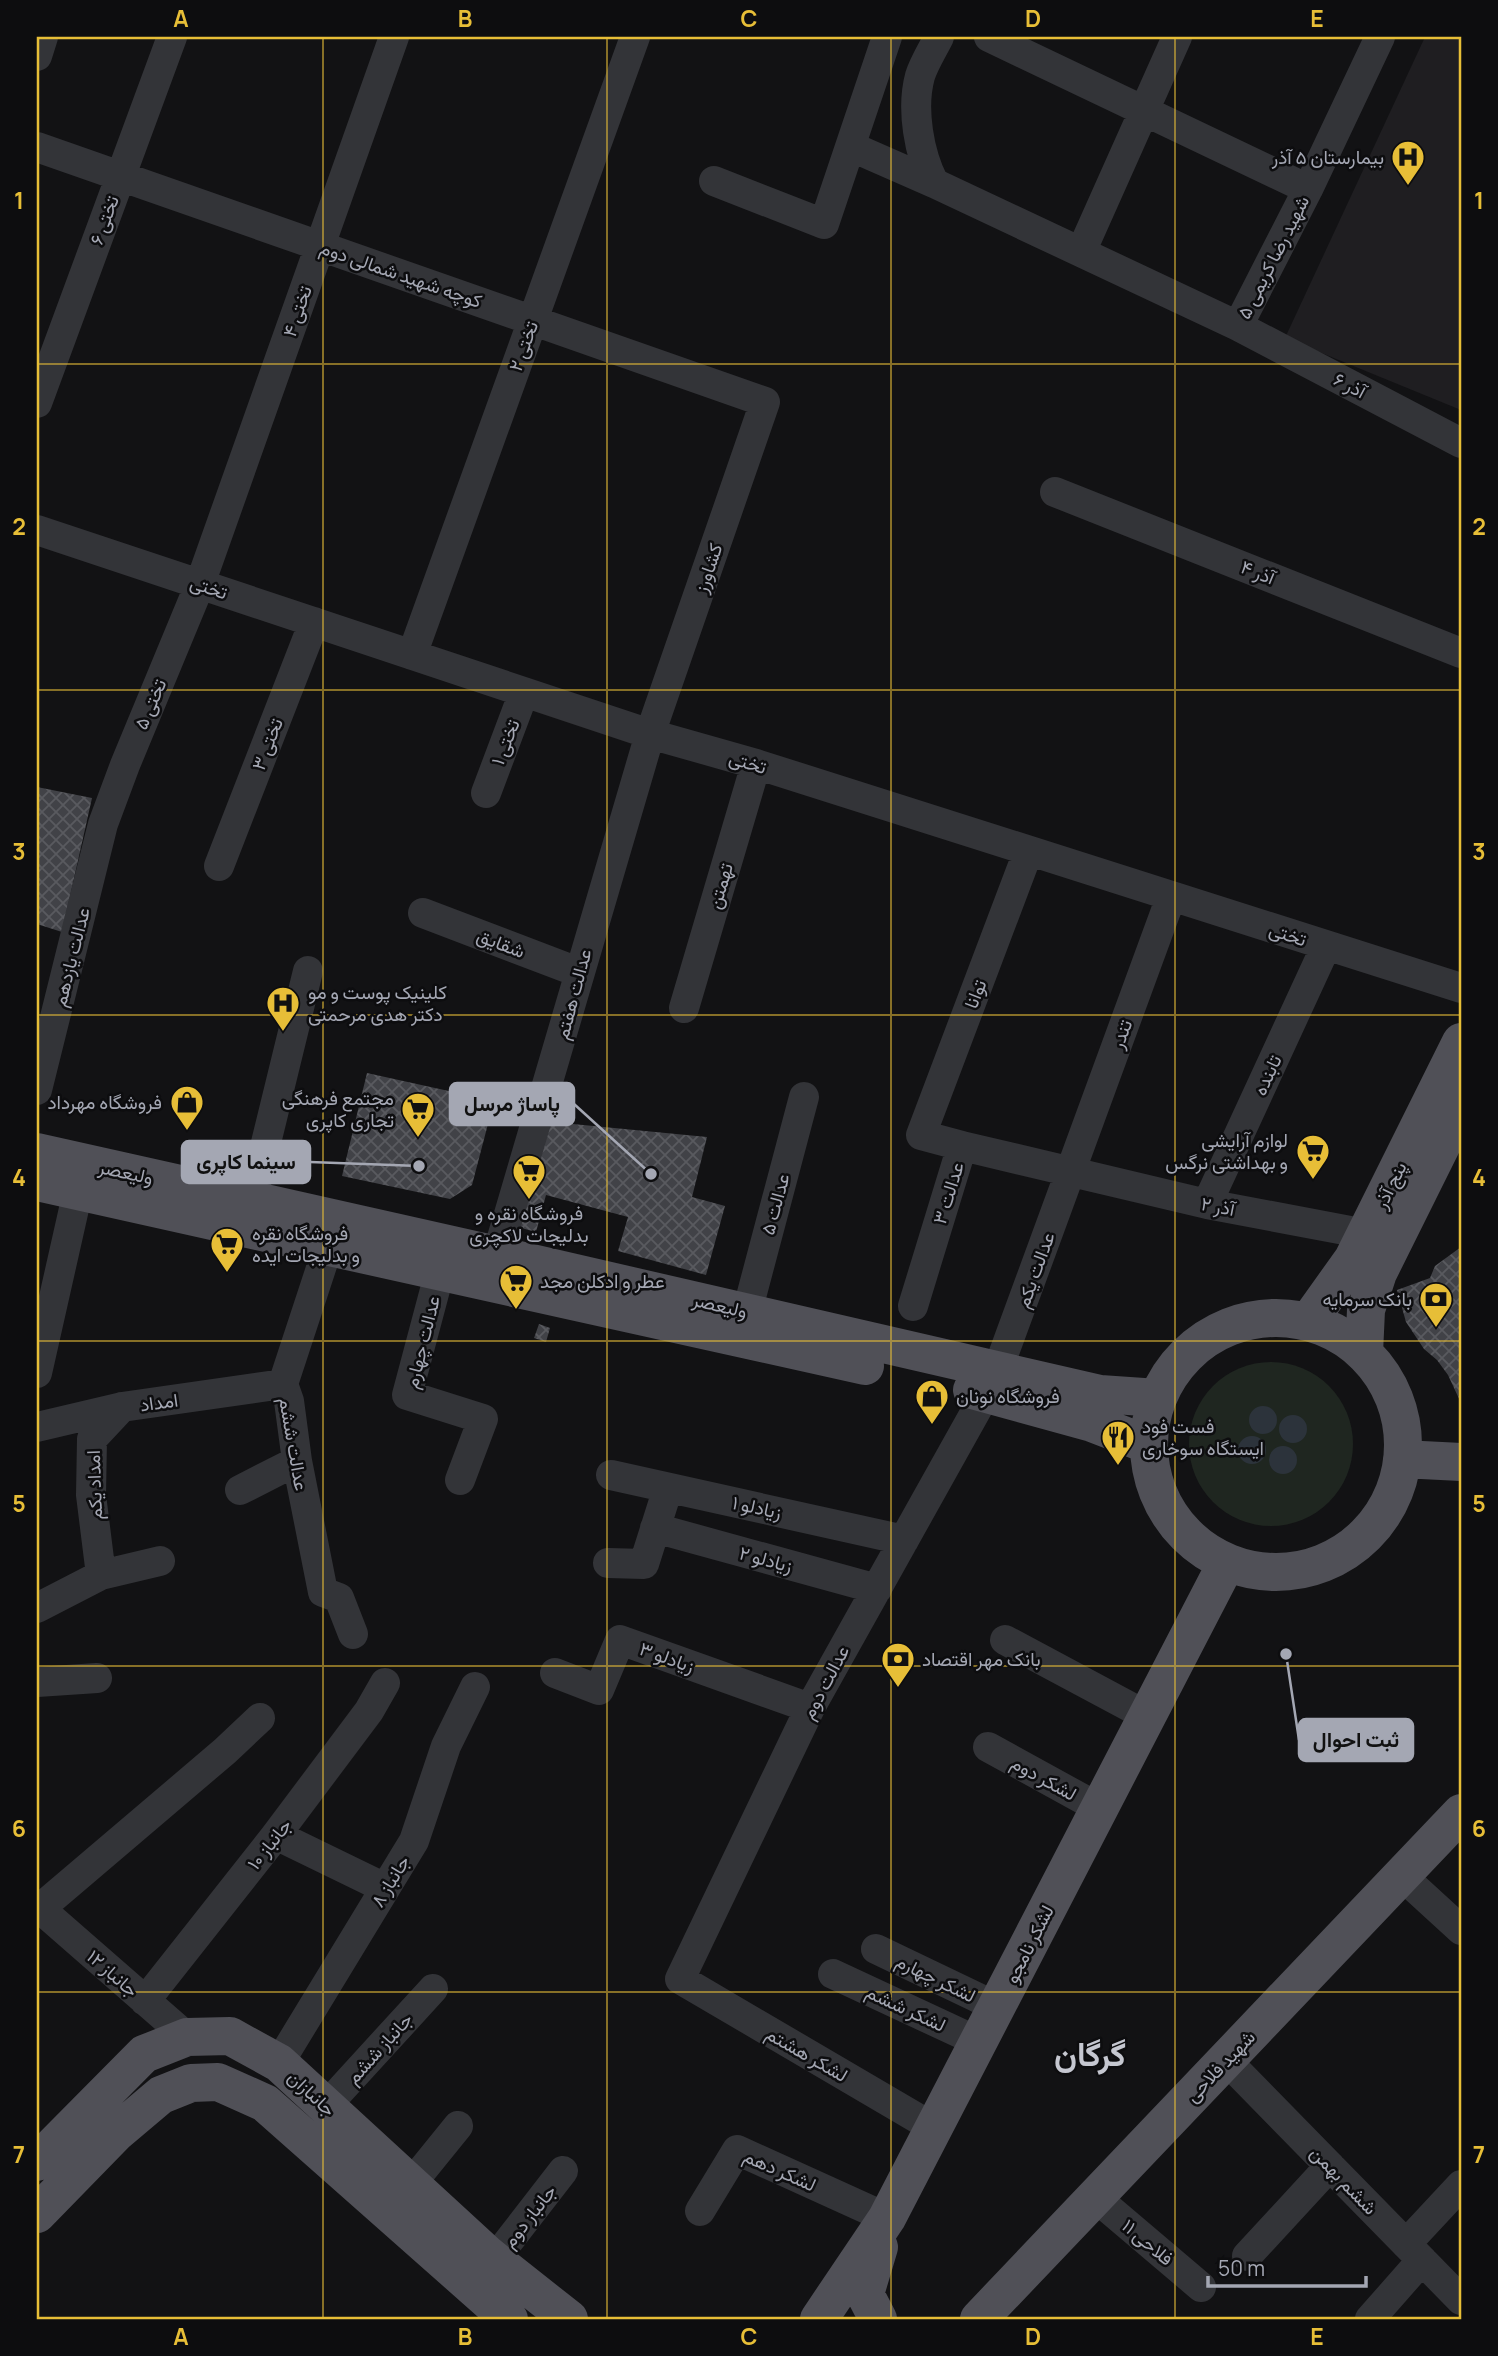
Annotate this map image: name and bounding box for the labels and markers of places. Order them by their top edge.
hospital icon: بیمارستان ۵ آذر [1389,138,1427,187]
place label: بیمارستان ۵ آذر [1271,144,1384,170]
place label: کلینیک پوست و مو دکتر هدی مرحمتی [308,979,447,1027]
hospital icon: کلینیک پوست و مو دکتر هدی مرحمتی [264,984,302,1033]
shop icon: فروشگاه مهرداد [168,1083,206,1132]
callout: پاساژ مرسل [450,1083,574,1125]
place label: مجتمع فرهنگی تجاری کاپری [282,1085,394,1134]
place label: فروشگاه مهرداد [47,1089,162,1115]
supermarket icon: مجتمع فرهنگی تجاری کاپری [399,1090,437,1139]
place label: لوازم آرایشی و بهداشتی نرگس [1165,1127,1288,1175]
supermarket icon: لوازم آرایشی و بهداشتی نرگس [1294,1132,1332,1181]
callout: سینما کاپری [182,1141,310,1183]
supermarket icon: فروشگاه نقره و بدلیجات لاکچری [510,1152,548,1201]
place label: فروشگاه نقره و بدلیجات لاکچری [469,1200,589,1249]
place label: فروشگاه نقره و بدلیجات ایده [252,1220,360,1268]
supermarket icon: فروشگاه نقره و بدلیجات ایده [208,1225,246,1274]
supermarket icon: عطر و ادکلن مجد [497,1262,535,1311]
place label: عطر و ادکلن مجد [540,1268,665,1294]
bank icon: بانک سرمایه [1417,1280,1455,1329]
place label: بانک سرمایه [1323,1286,1412,1312]
shop icon: فروشگاه نونان [913,1377,951,1426]
place label: فروشگاه نونان [956,1383,1060,1409]
place label: فست فود ایستگاه سوخاری [1142,1413,1264,1461]
restaurant icon: فست فود ایستگاه سوخاری [1099,1418,1137,1467]
bank icon: بانک مهر اقتصاد [879,1640,917,1689]
place label: بانک مهر اقتصاد [922,1646,1041,1672]
callout: ثبت احوال [1299,1719,1413,1761]

